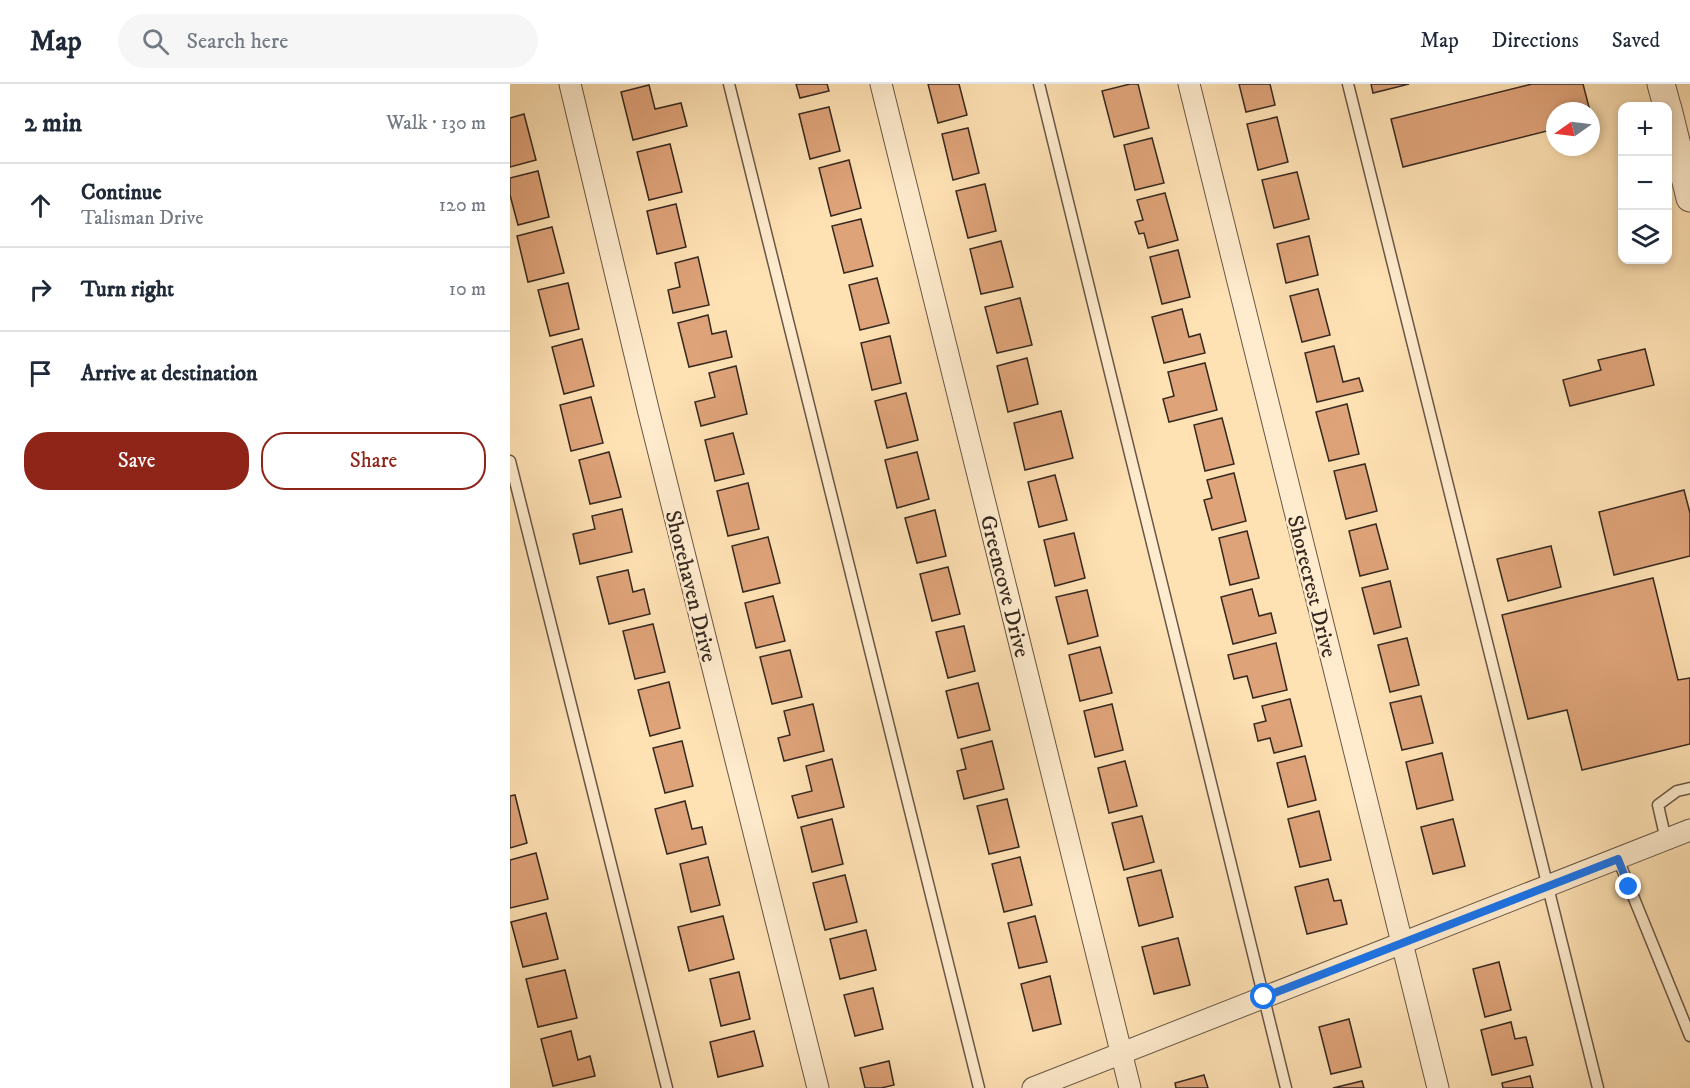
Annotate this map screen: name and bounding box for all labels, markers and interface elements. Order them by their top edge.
search box [118,14,538,68]
text: Map [30,24,82,59]
icon: search [139,25,172,58]
text: Search here [187,28,288,55]
text: Map [1420,28,1459,54]
text: Directions [1492,28,1579,54]
text: Saved [1612,28,1660,54]
north arrow [1546,102,1600,156]
map controls [1618,102,1672,264]
button: + [1618,102,1672,156]
text: 2 min [24,107,82,140]
text: Walk · 130 m [386,111,486,136]
button: − [1618,156,1672,210]
text: Continue [81,179,162,206]
icon: ahead [24,189,57,222]
text: 120 m [439,193,486,218]
text: Talisman Drive [81,206,204,231]
button: layers [1618,210,1672,264]
icon: right [24,273,57,306]
text: Turn right [81,276,174,303]
text: 10 m [449,277,486,302]
icon: arrive [24,357,57,390]
text: Arrive at destination [81,360,258,387]
button: Save [24,432,249,490]
button: Share [261,432,486,490]
street label: Shorehaven Drive [659,508,722,665]
street label: Greencove Drive [974,512,1035,660]
street label: Shorecrest Drive [1281,512,1342,660]
route end [1615,873,1641,899]
route start [1250,983,1276,1009]

